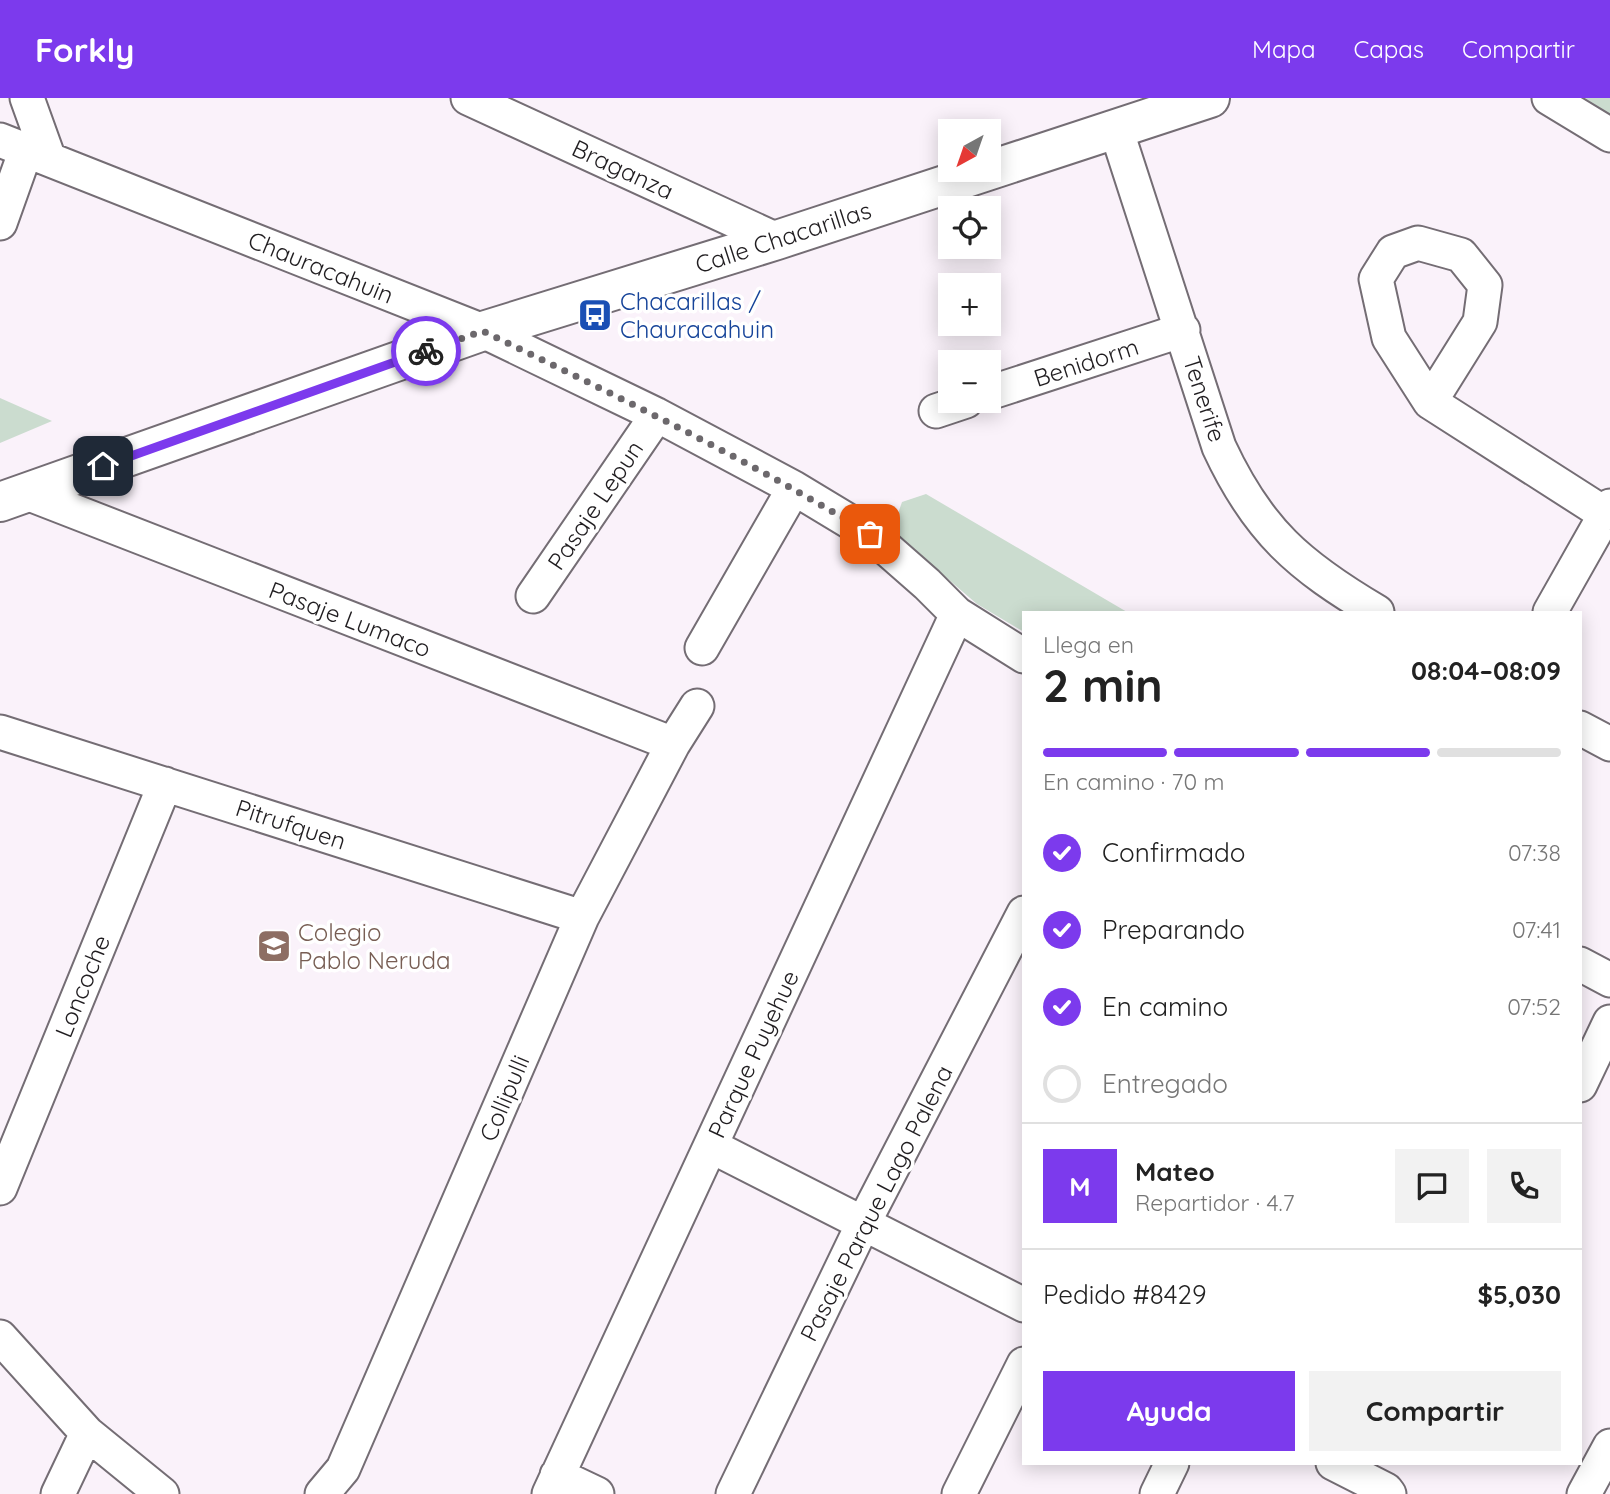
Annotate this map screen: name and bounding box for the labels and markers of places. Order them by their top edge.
place label: Chacarillas / Chauracahuin [620,286,774,344]
bus stop icon: Chacarillas / Chauracahuin [576,296,614,334]
pin [73,436,133,496]
pin [840,504,900,564]
place label: Colegio Pablo Neruda [298,917,451,975]
school or university icon: Colegio Pablo Neruda [255,927,293,965]

